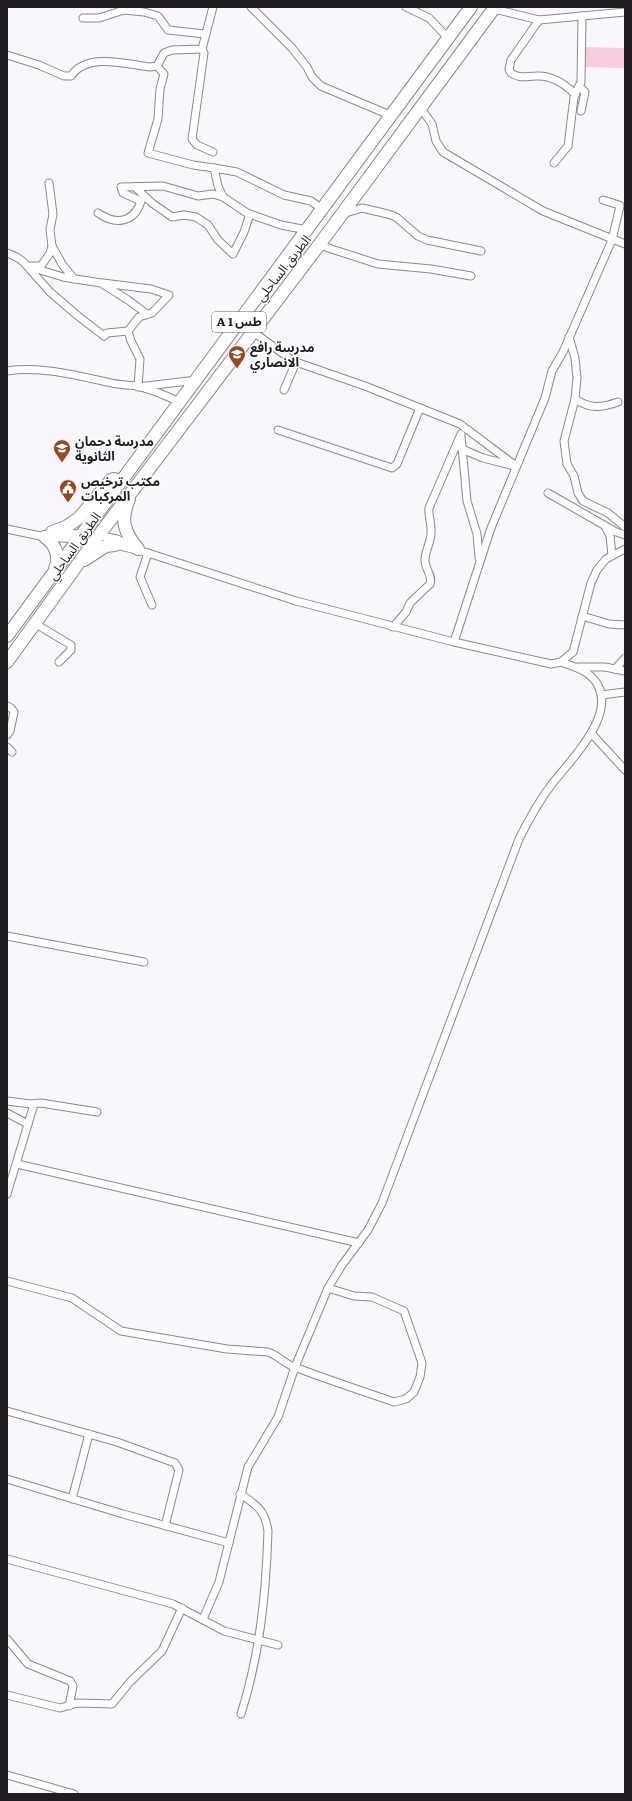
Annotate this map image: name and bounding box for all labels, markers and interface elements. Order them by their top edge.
street label: الطريق الساحلي [251,230,316,306]
road number: A 1 طس [212,312,266,332]
place label: مدرسة رافع الانصاري [250,337,315,373]
school or university icon: مدرسة رافع الانصاري [227,344,247,369]
place label: مدرسة دحمان الثانوية [75,431,154,465]
school or university icon: مدرسة دحمان الثانوية [52,438,72,463]
place label: مكتب ترخيص المركبات [81,471,160,505]
public building icon: مكتب ترخيص المركبات [58,478,78,503]
street label: الطريق الساحلي [42,508,106,585]

